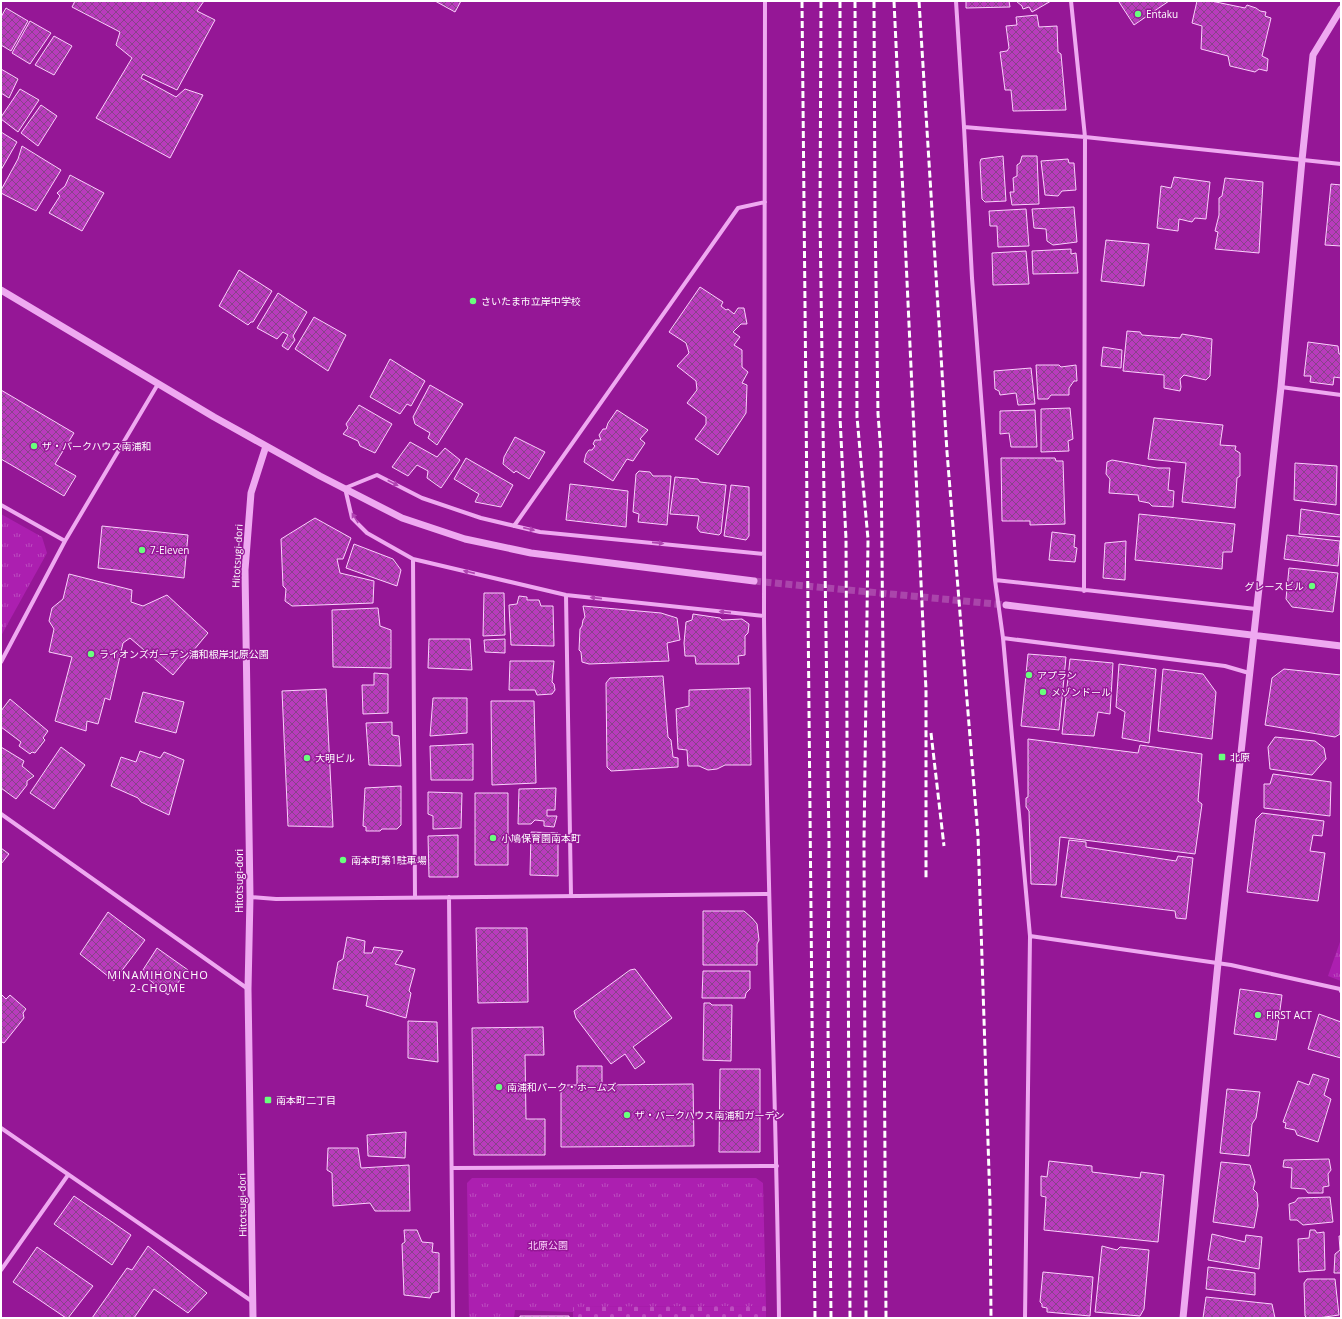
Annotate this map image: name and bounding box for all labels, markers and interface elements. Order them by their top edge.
place label: Entaku [1146,7,1178,21]
marker: Entaku [1133,9,1143,19]
place label: さいたま市立岸中学校 [481,294,581,308]
marker: さいたま市立岸中学校 [468,296,478,306]
place label: ザ・パークハウス南浦和 [42,439,152,453]
marker: ザ・パークハウス南浦和 [29,441,39,451]
one-way arrow [388,480,399,486]
one-way arrow [351,512,358,524]
street label: Hitotsugi-dori [228,524,246,588]
one-way arrow [523,527,535,533]
one-way arrow [652,540,664,547]
place label: 7-Eleven [150,543,189,557]
marker: 7-Eleven [137,545,147,555]
one-way arrow [463,569,475,575]
place label: グレースビル [1245,579,1304,593]
marker: グレースビル [1307,581,1317,591]
one-way arrow [590,595,602,601]
one-way arrow [719,608,731,615]
place label: ライオンズガーデン浦和根岸北原公園 [99,647,269,661]
marker: ライオンズガーデン浦和根岸北原公園 [86,649,96,659]
place label: アプラン [1037,668,1077,682]
marker: アプラン [1024,670,1034,680]
place label: メゾンドール [1051,685,1111,699]
marker: メゾンドール [1038,687,1048,697]
place label: 北原 [1230,750,1250,764]
place label: 大明ビル [315,751,355,765]
marker: 北原 [1217,752,1227,762]
marker: 大明ビル [302,753,312,763]
place label: 小鳩保育園南本町 [501,831,581,845]
marker: 小鳩保育園南本町 [488,833,498,843]
street label: Hitotsugi-dori [232,849,246,913]
place label: 南本町第1駐車場 [351,853,427,867]
marker: 南本町第1駐車場 [338,855,348,865]
district label: MINAMIHONCHO 2-CHOME [107,967,209,995]
place label: FIRST ACT [1266,1008,1312,1022]
marker: FIRST ACT [1253,1010,1263,1020]
place label: 南浦和パーク・ホームズ [507,1080,617,1094]
marker: 南浦和パーク・ホームズ [494,1082,504,1092]
place label: 南本町二丁目 [276,1093,336,1107]
marker: 南本町二丁目 [263,1095,273,1105]
place label: ザ・パークハウス南浦和ガーデン [635,1108,785,1122]
marker: ザ・パークハウス南浦和ガーデン [622,1110,632,1120]
street label: Hitotsugi-dori [234,1173,250,1237]
park label: 北原公園 [528,1238,568,1252]

